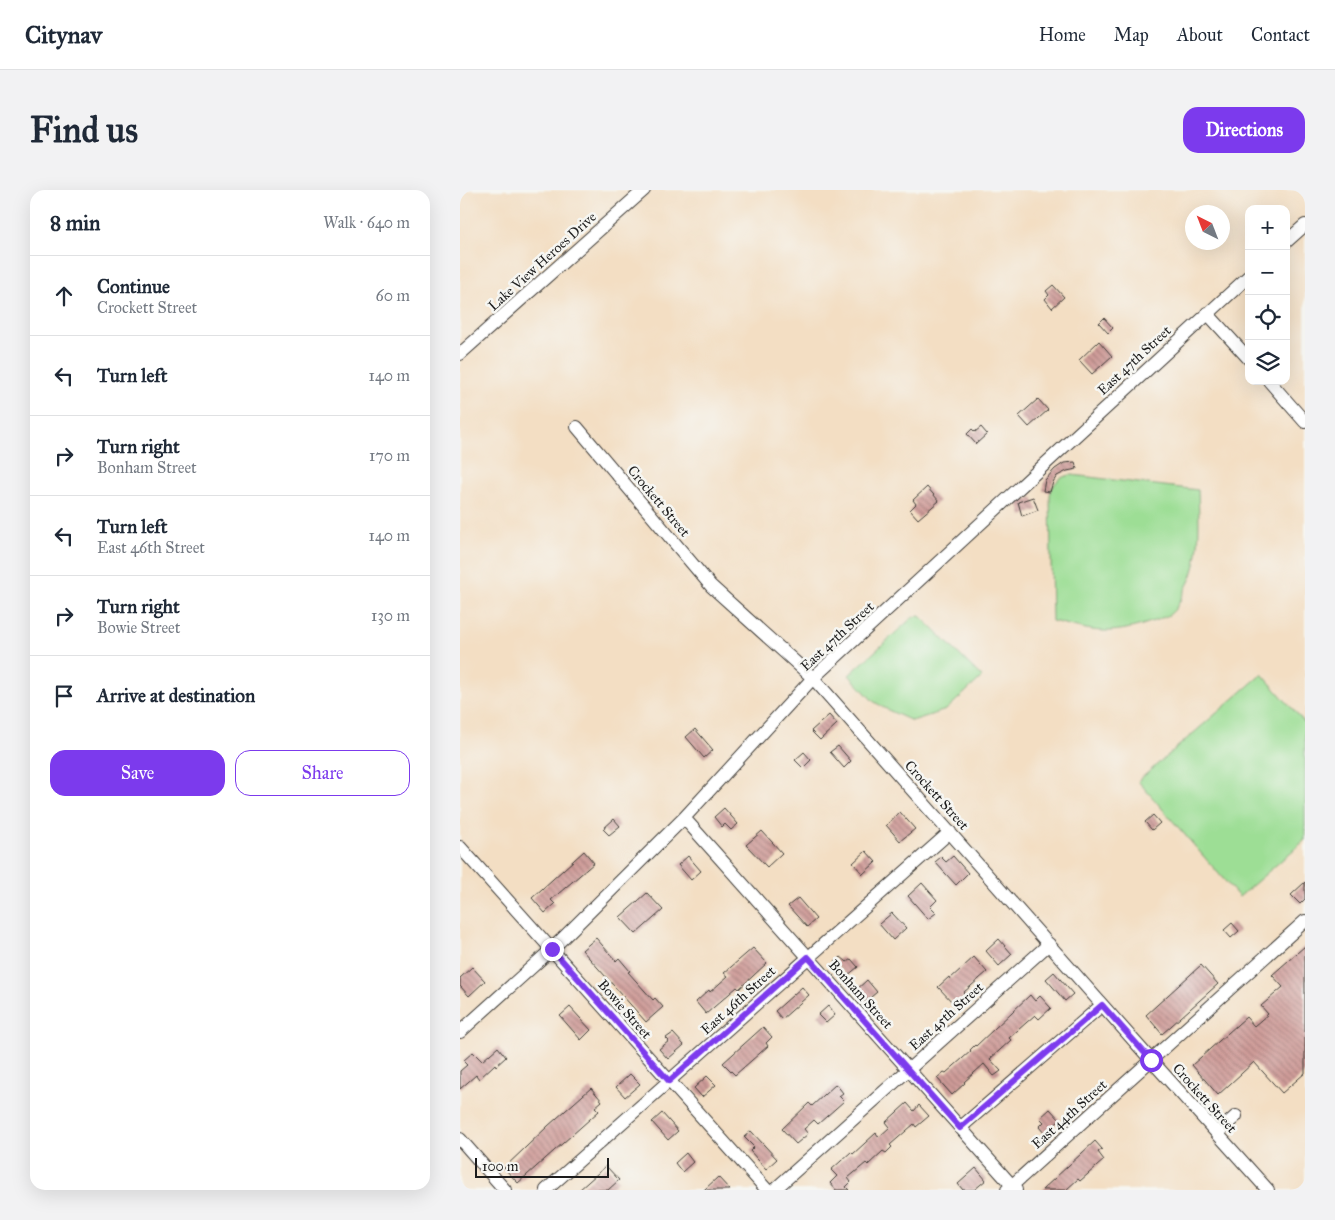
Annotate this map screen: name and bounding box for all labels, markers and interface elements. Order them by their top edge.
text: Citynav [25,20,102,50]
text: Home [1039,24,1086,46]
text: Map [1114,24,1149,46]
text: About [1177,24,1223,46]
text: Contact [1251,24,1310,46]
button: Directions [1183,107,1305,153]
text: Find us [30,109,138,152]
north arrow [1185,205,1230,250]
map controls [1245,205,1290,385]
button: + [1245,205,1290,250]
street label: Lake View Heroes Drive [485,208,600,314]
text: 8 min [50,210,100,236]
text: Walk · 640 m [323,213,410,232]
button: − [1245,250,1290,295]
text: Continue [97,275,170,298]
icon: ahead [50,282,78,310]
text: 60 m [376,286,410,305]
button: locate [1245,295,1290,340]
text: Crockett Street [97,298,197,317]
street label: East 47th Street [1094,322,1175,399]
button: layers [1245,340,1290,385]
icon: left [50,362,78,390]
text: Turn left [97,364,167,387]
text: 140 m [369,366,410,385]
text: Turn right [97,435,180,458]
icon: right [50,442,78,470]
text: 170 m [369,446,410,465]
text: Bonham Street [97,458,197,477]
street label: Crockett Street [624,462,693,540]
text: Turn left [97,515,167,538]
icon: left [50,522,78,550]
text: 140 m [369,526,410,545]
text: East 46th Street [97,538,205,557]
text: Turn right [97,595,180,618]
street label: East 47th Street [797,598,878,675]
icon: right [50,602,78,630]
text: 130 m [371,606,410,625]
text: Bowie Street [97,618,180,637]
icon: arrive [50,682,78,710]
text: Arrive at destination [97,684,255,707]
button: Save [50,750,225,796]
button: Share [235,750,410,796]
street label: Crockett Street [901,757,972,834]
route end [541,938,564,961]
street label: Bonham Street [825,956,896,1032]
street label: East 46th Street [698,962,779,1038]
street label: Bowie Street [594,976,655,1042]
street label: East 45th Street [906,979,987,1054]
route start [1140,1049,1163,1072]
street label: Crockett Street [1169,1060,1240,1137]
street label: East 44th Street [1028,1076,1110,1153]
scale bar [475,1155,609,1178]
text: 100 m [482,1158,519,1175]

